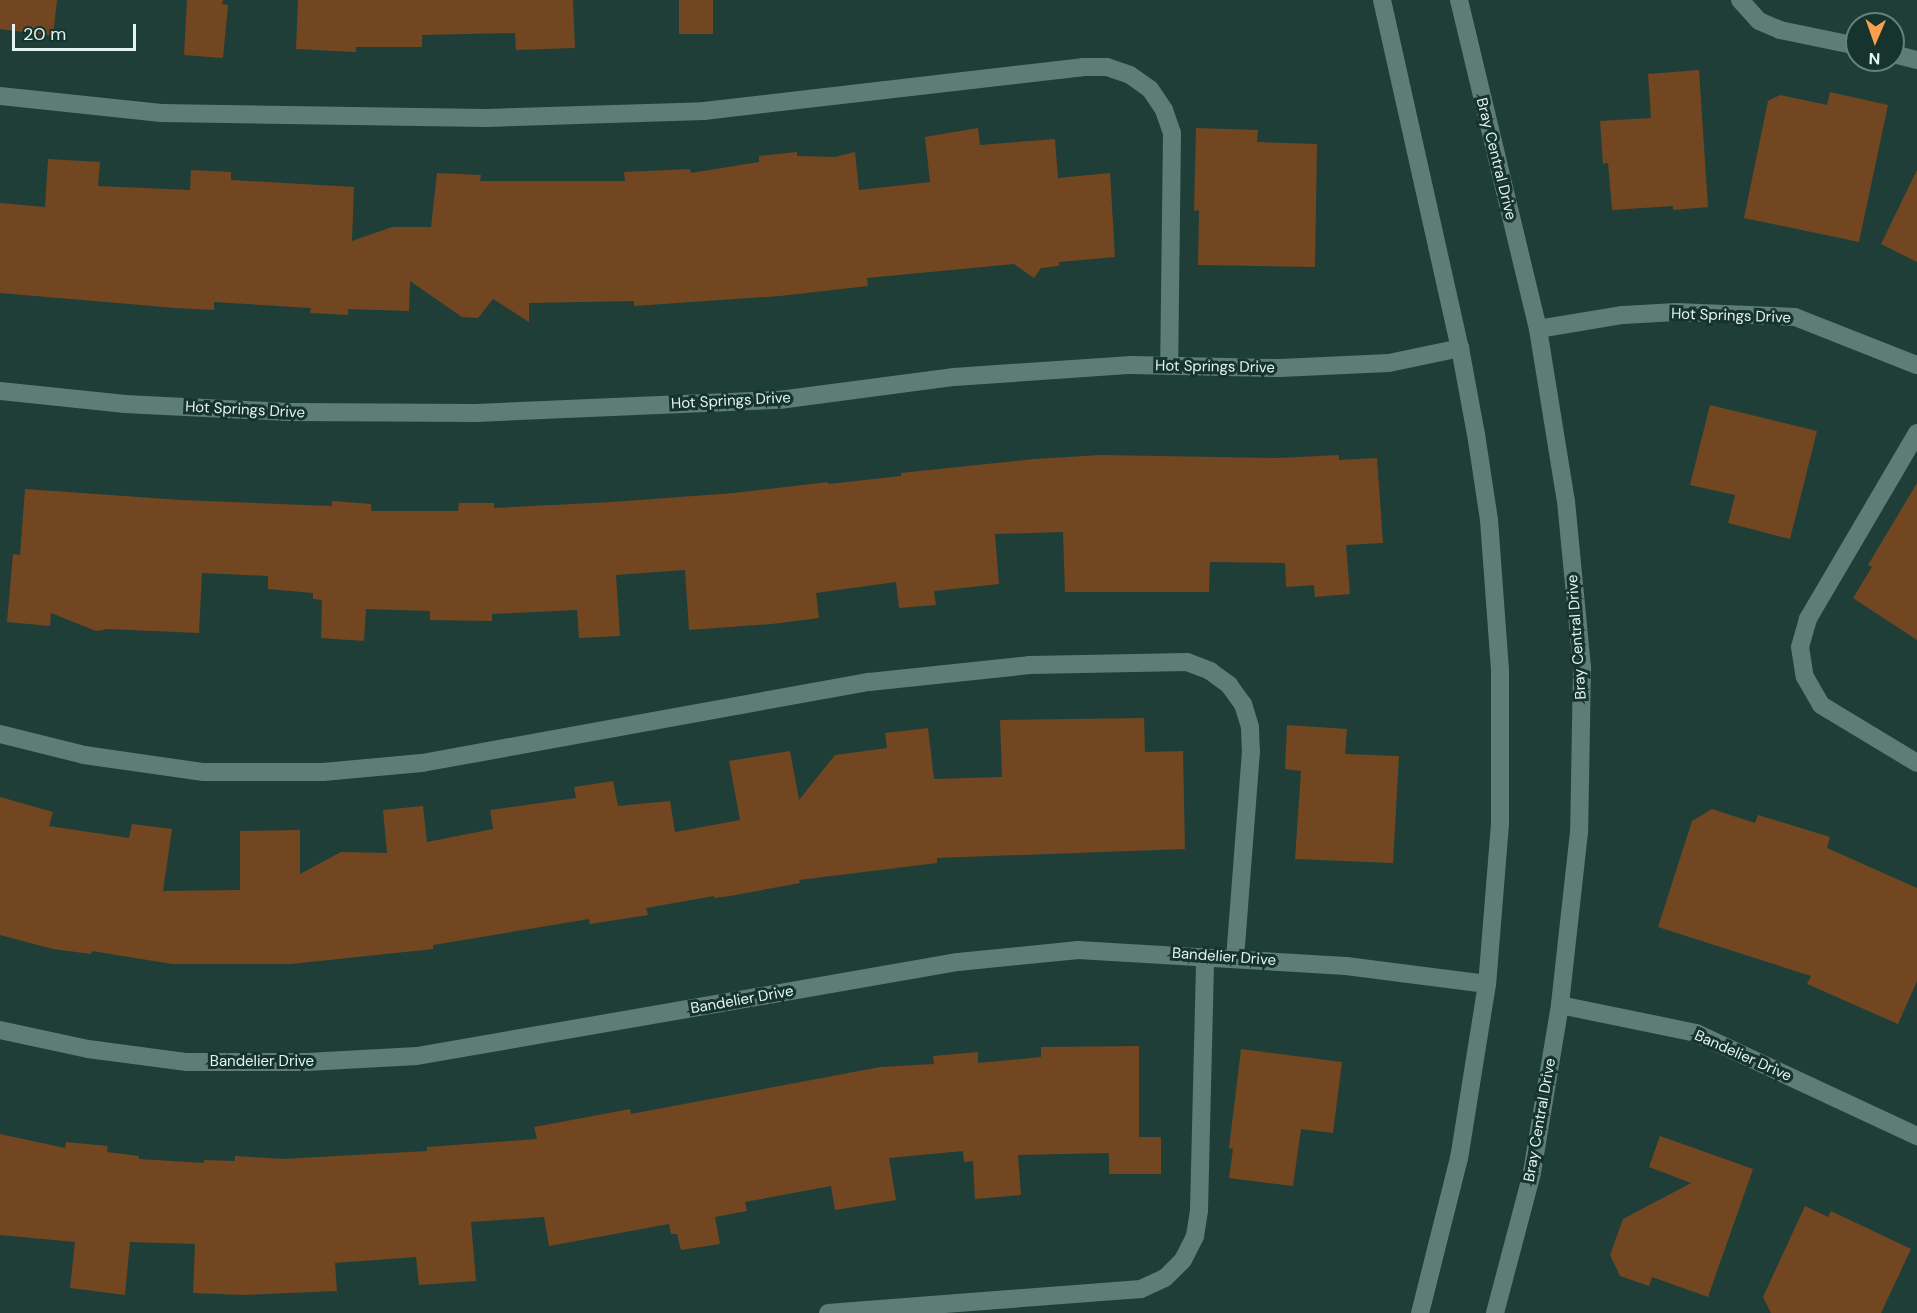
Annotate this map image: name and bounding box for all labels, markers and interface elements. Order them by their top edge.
scale bar [15,12,140,50]
north arrow [1845,12,1905,72]
text: 20 m [23,22,66,46]
text: N [1868,48,1881,69]
street label: Bray Central Drive [1472,96,1520,222]
street label: Hot Springs Drive [1671,305,1791,327]
street label: Hot Springs Drive [1155,357,1275,377]
street label: Hot Springs Drive [671,389,791,413]
street label: Hot Springs Drive [185,398,305,422]
street label: Bray Central Drive [1564,574,1590,700]
street label: Bandelier Drive [1171,944,1277,970]
street label: Bandelier Drive [689,982,795,1018]
street label: Bandelier Drive [1692,1027,1794,1085]
street label: Bandelier Drive [210,1053,314,1071]
street label: Bray Central Drive [1520,1057,1560,1183]

